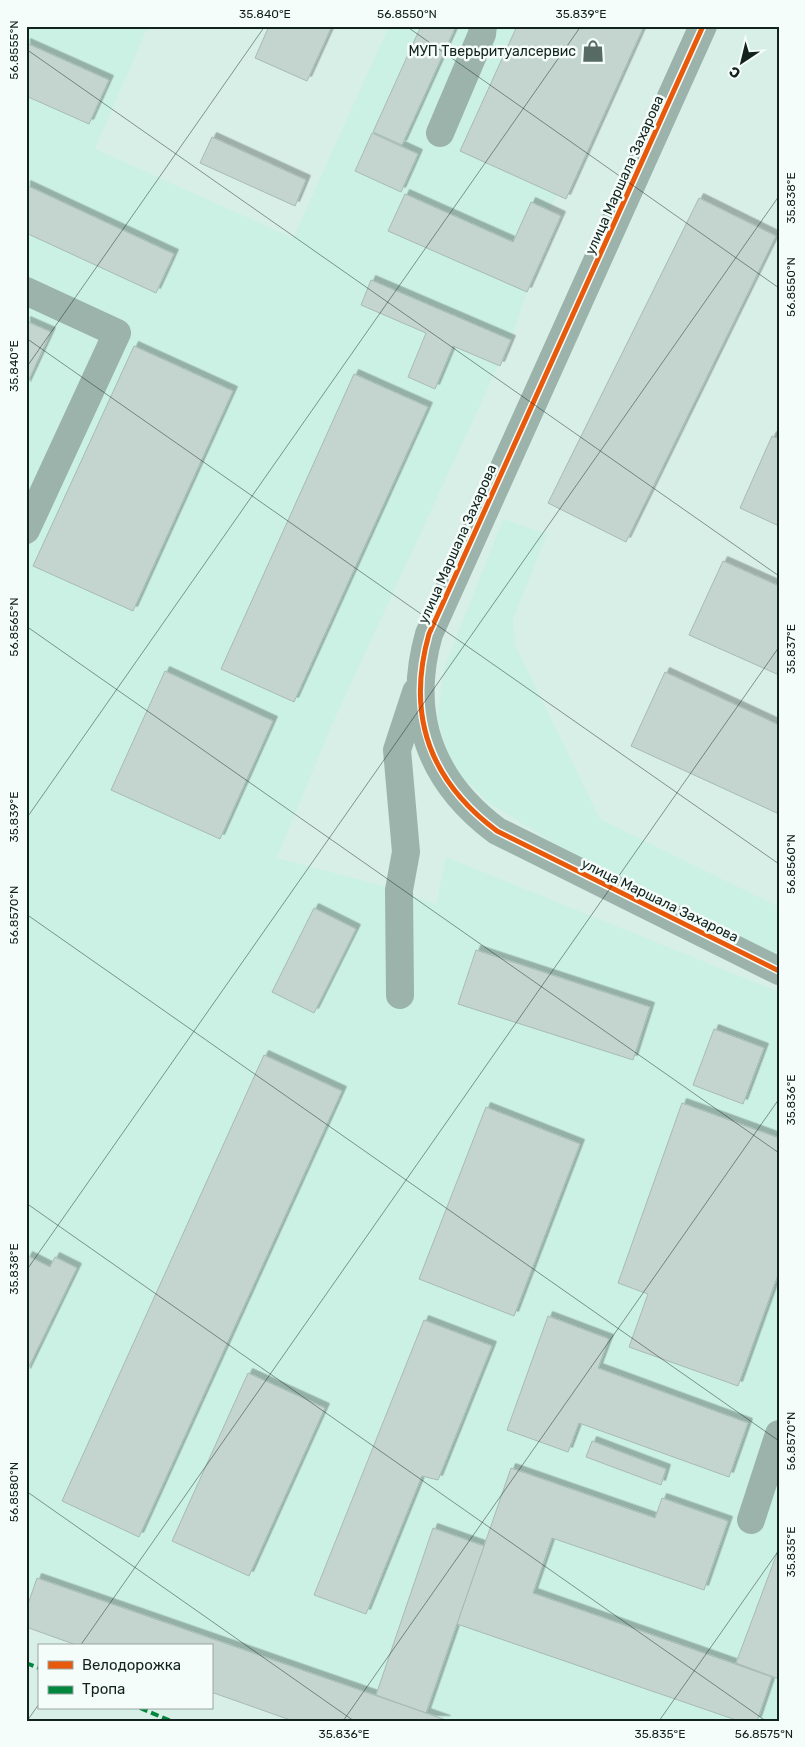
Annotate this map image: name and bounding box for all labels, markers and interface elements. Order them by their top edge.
text: 35.840°E [239,7,291,21]
text: 56.8550°N [377,7,437,21]
text: 35.839°E [555,7,607,21]
text: 56.8555°N [7,20,21,80]
shop icon: МУП Тверьритуалсервис [580,38,606,64]
north arrow [718,38,768,88]
place label: МУП Тверьритуалсервис [408,43,576,60]
text: С [726,62,744,82]
street label: улица Маршала Захарова [582,93,667,257]
text: 35.838°E [784,172,798,224]
text: 56.8550°N [784,257,798,317]
text: 35.840°E [7,340,21,392]
street label: улица Маршала Захарова [415,462,500,626]
text: 56.8565°N [7,597,21,657]
text: 35.837°E [784,624,798,674]
text: 35.839°E [7,791,21,843]
text: 56.8560°N [784,834,798,894]
street label: улица Маршала Захарова [578,855,741,946]
text: 56.8570°N [7,886,21,944]
text: 35.836°E [784,1074,798,1126]
text: 35.838°E [7,1243,21,1295]
text: 56.8570°N [784,1412,798,1470]
text: 56.8580°N [7,1462,21,1522]
text: 35.835°E [784,1526,798,1578]
legend [38,1644,212,1710]
text: Велодорожка [82,1656,181,1674]
text: Тропа [82,1680,125,1698]
text: 35.836°E [318,1727,370,1741]
text: 35.835°E [634,1727,686,1741]
text: 56.8575°N [735,1727,793,1741]

